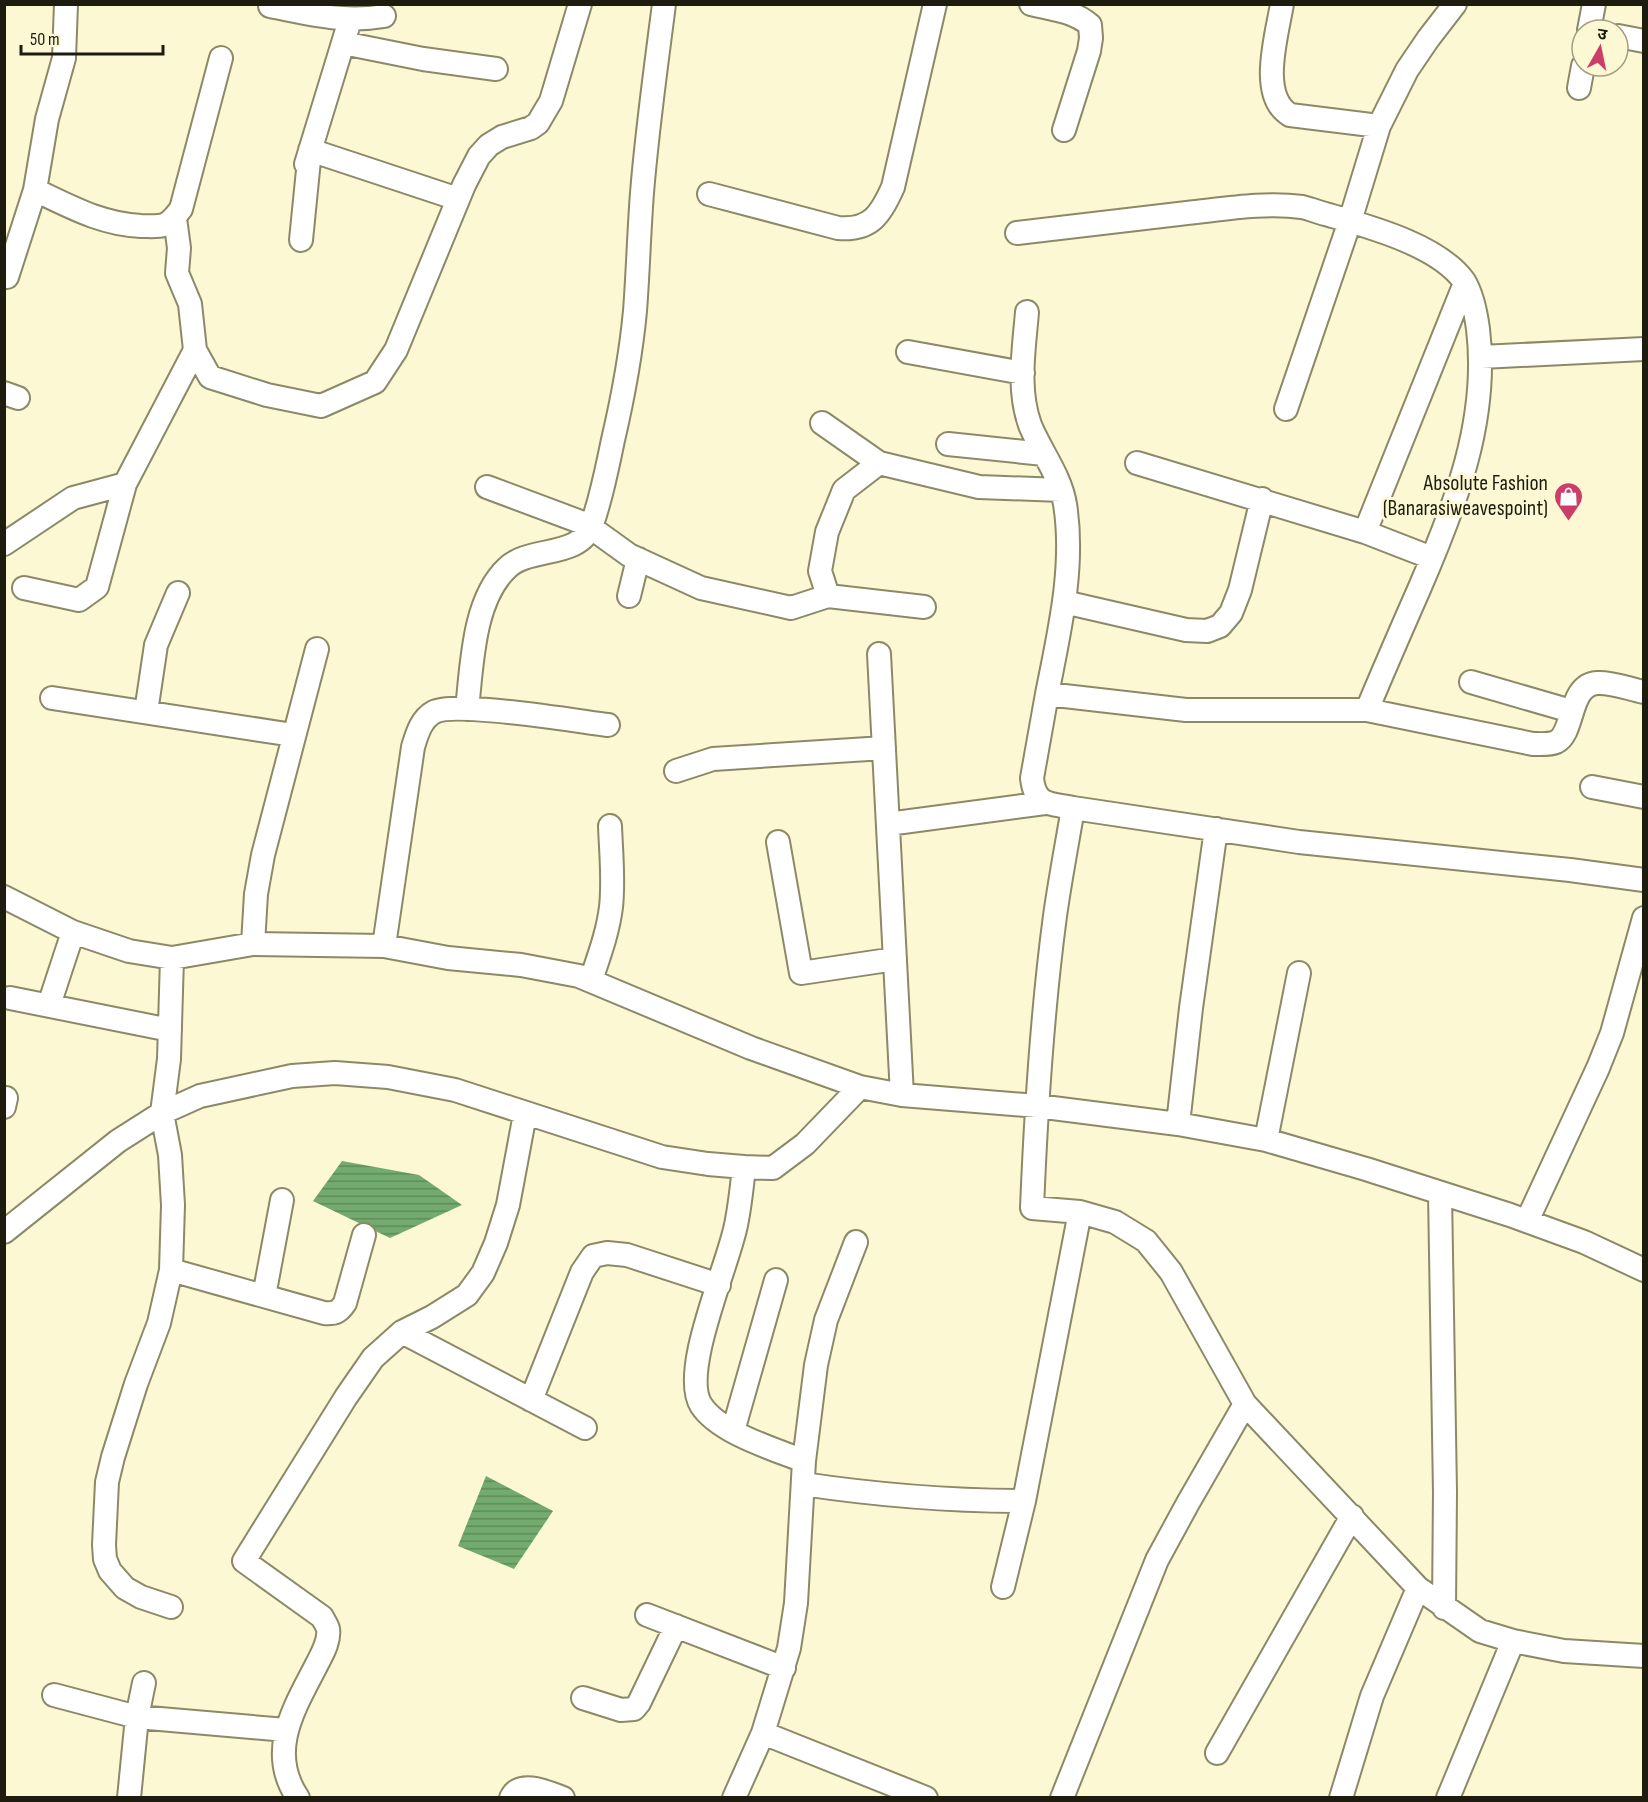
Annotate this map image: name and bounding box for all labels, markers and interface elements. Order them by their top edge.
scale bar [21,18,164,56]
north arrow [1570,18,1630,78]
text: उ [1596,25,1609,45]
text: 50 m [30,29,60,50]
place label: Absolute Fashion (Banarasiweavespoint) [1383,470,1548,522]
shop icon: Absolute Fashion (Banarasiweavespoint) [1553,480,1585,522]

